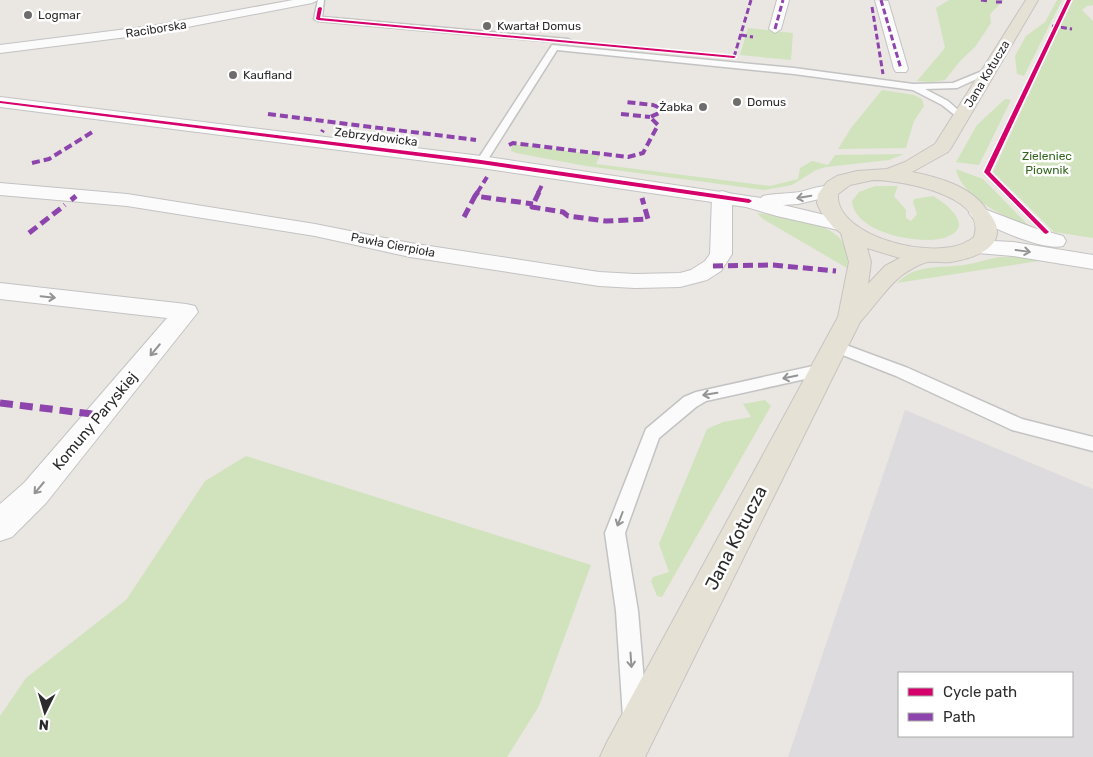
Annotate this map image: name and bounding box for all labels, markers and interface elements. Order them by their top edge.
place label: Logmar [38,8,81,22]
marker: Logmar [22,9,34,21]
street label: Raciborska [125,17,187,41]
place label: Kwartał Domus [497,19,581,33]
marker: Kwartał Domus [481,20,493,32]
street label: Jana Kotucza [961,38,1013,110]
place label: Kaufland [243,68,292,82]
marker: Kaufland [227,69,239,81]
place label: Domus [747,95,786,109]
marker: Domus [731,96,743,108]
place label: Żabka [659,100,693,114]
marker: Żabka [697,101,709,113]
street label: Zebrzydowicka [334,125,418,149]
park label: Zieleniec Piownik [1022,149,1072,177]
one-way arrow [797,192,813,202]
street label: Pawła Cierpioła [350,230,436,260]
one-way arrow [1015,246,1031,256]
one-way arrow [40,292,56,302]
one-way arrow [149,343,160,356]
street label: Komuny Paryskiej [49,368,141,474]
one-way arrow [783,373,799,383]
one-way arrow [703,390,719,400]
one-way arrow [34,481,45,494]
street label: Jana Kotucza [700,482,772,594]
one-way arrow [615,511,624,526]
one-way arrow [626,651,635,667]
legend [898,672,1073,737]
text: Cycle path [943,683,1017,701]
north arrow [20,687,70,737]
text: Path [943,708,976,726]
text: N [38,716,50,733]

